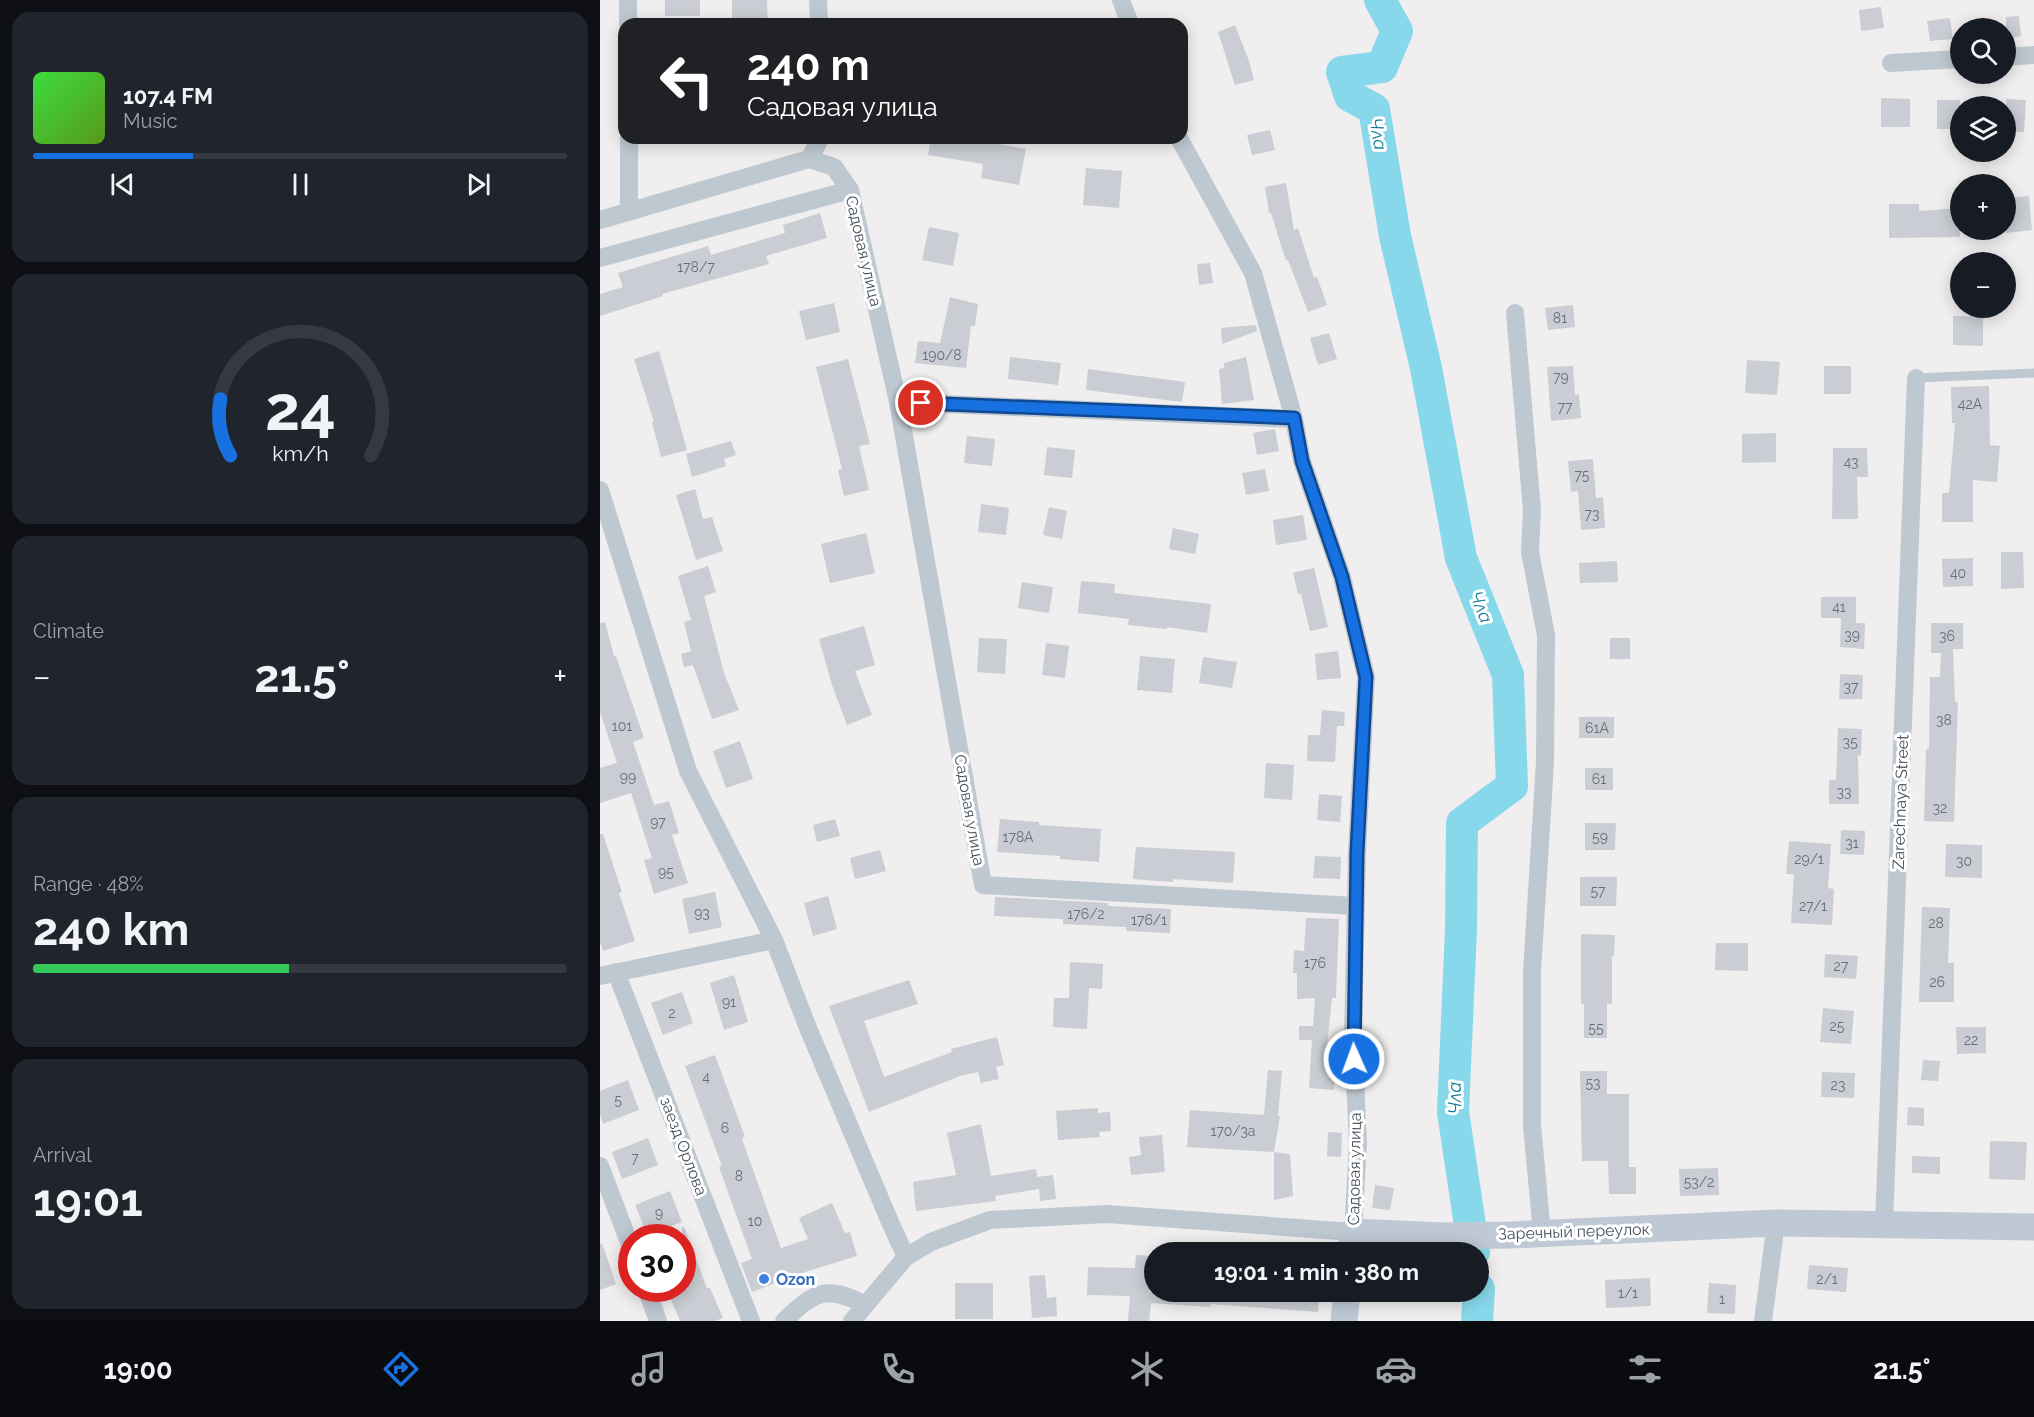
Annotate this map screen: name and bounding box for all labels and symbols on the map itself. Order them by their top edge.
water label: Чла [1365,116,1392,152]
street label: Садовая улица [842,194,885,308]
house number: 178/7 [677,259,715,275]
house number: 81 [1553,310,1567,326]
house number: 190/8 [922,347,962,363]
house number: 79 [1553,369,1569,385]
pin [895,377,946,428]
house number: 42А [1958,396,1983,412]
house number: 77 [1558,399,1573,415]
house number: 43 [1843,454,1859,470]
house number: 75 [1575,467,1590,483]
house number: 73 [1585,506,1599,522]
house number: 40 [1950,565,1966,581]
water label: Чла [1466,588,1497,626]
house number: 41 [1832,599,1846,615]
house number: 39 [1844,627,1860,643]
house number: 36 [1939,628,1955,644]
house number: 37 [1844,679,1859,695]
house number: 38 [1936,712,1952,728]
house number: 101 [612,718,632,734]
house number: 61А [1585,720,1609,736]
house number: 35 [1842,734,1858,750]
street label: Zarechnaya Street [1889,734,1912,870]
street label: Садовая улица [950,753,989,867]
house number: 99 [620,769,636,785]
house number: 61 [1592,771,1606,787]
house number: 33 [1837,784,1851,800]
house number: 32 [1933,800,1947,816]
house number: 97 [650,814,666,830]
house number: 178А [1002,829,1034,845]
house number: 59 [1592,829,1608,845]
house number: 31 [1845,835,1859,851]
house number: 29/1 [1794,851,1824,867]
house number: 30 [1956,853,1972,869]
house number: 95 [658,864,674,880]
house number: 57 [1590,883,1606,899]
house number: 27/1 [1799,898,1827,914]
house number: 93 [694,905,710,921]
house number: 176/2 [1067,906,1105,922]
house number: 176/1 [1131,912,1167,928]
house number: 28 [1928,915,1944,931]
house number: 176 [1304,955,1326,971]
house number: 27 [1834,958,1849,974]
house number: 26 [1929,974,1945,990]
house number: 91 [722,994,736,1010]
house number: 2 [668,1005,676,1021]
house number: 25 [1830,1018,1845,1034]
house number: 55 [1588,1020,1604,1036]
position arrow [1322,1027,1386,1091]
house number: 22 [1964,1032,1978,1048]
house number: 4 [702,1069,710,1085]
house number: 53 [1585,1075,1601,1091]
house number: 23 [1831,1077,1845,1093]
water label: Чла [1444,1082,1465,1114]
house number: 5 [614,1092,622,1108]
street label: заезд Орлова [656,1094,711,1198]
street label: Садовая улица [1344,1112,1365,1226]
house number: 6 [721,1120,729,1136]
house number: 170/3а [1211,1123,1256,1139]
house number: 7 [631,1150,639,1166]
house number: 8 [735,1168,743,1184]
house number: 53/2 [1684,1174,1714,1190]
house number: 9 [655,1205,663,1221]
house number: 10 [748,1213,762,1229]
street label: Заречный переулок [1498,1219,1650,1244]
speed limit sign: 30 [618,1224,696,1302]
place label: Ozon [776,1270,815,1289]
house number: 2/1 [1816,1271,1838,1287]
marker: Ozon [757,1272,771,1286]
house number: 1/1 [1618,1285,1638,1301]
house number: 1 [1719,1291,1725,1307]

